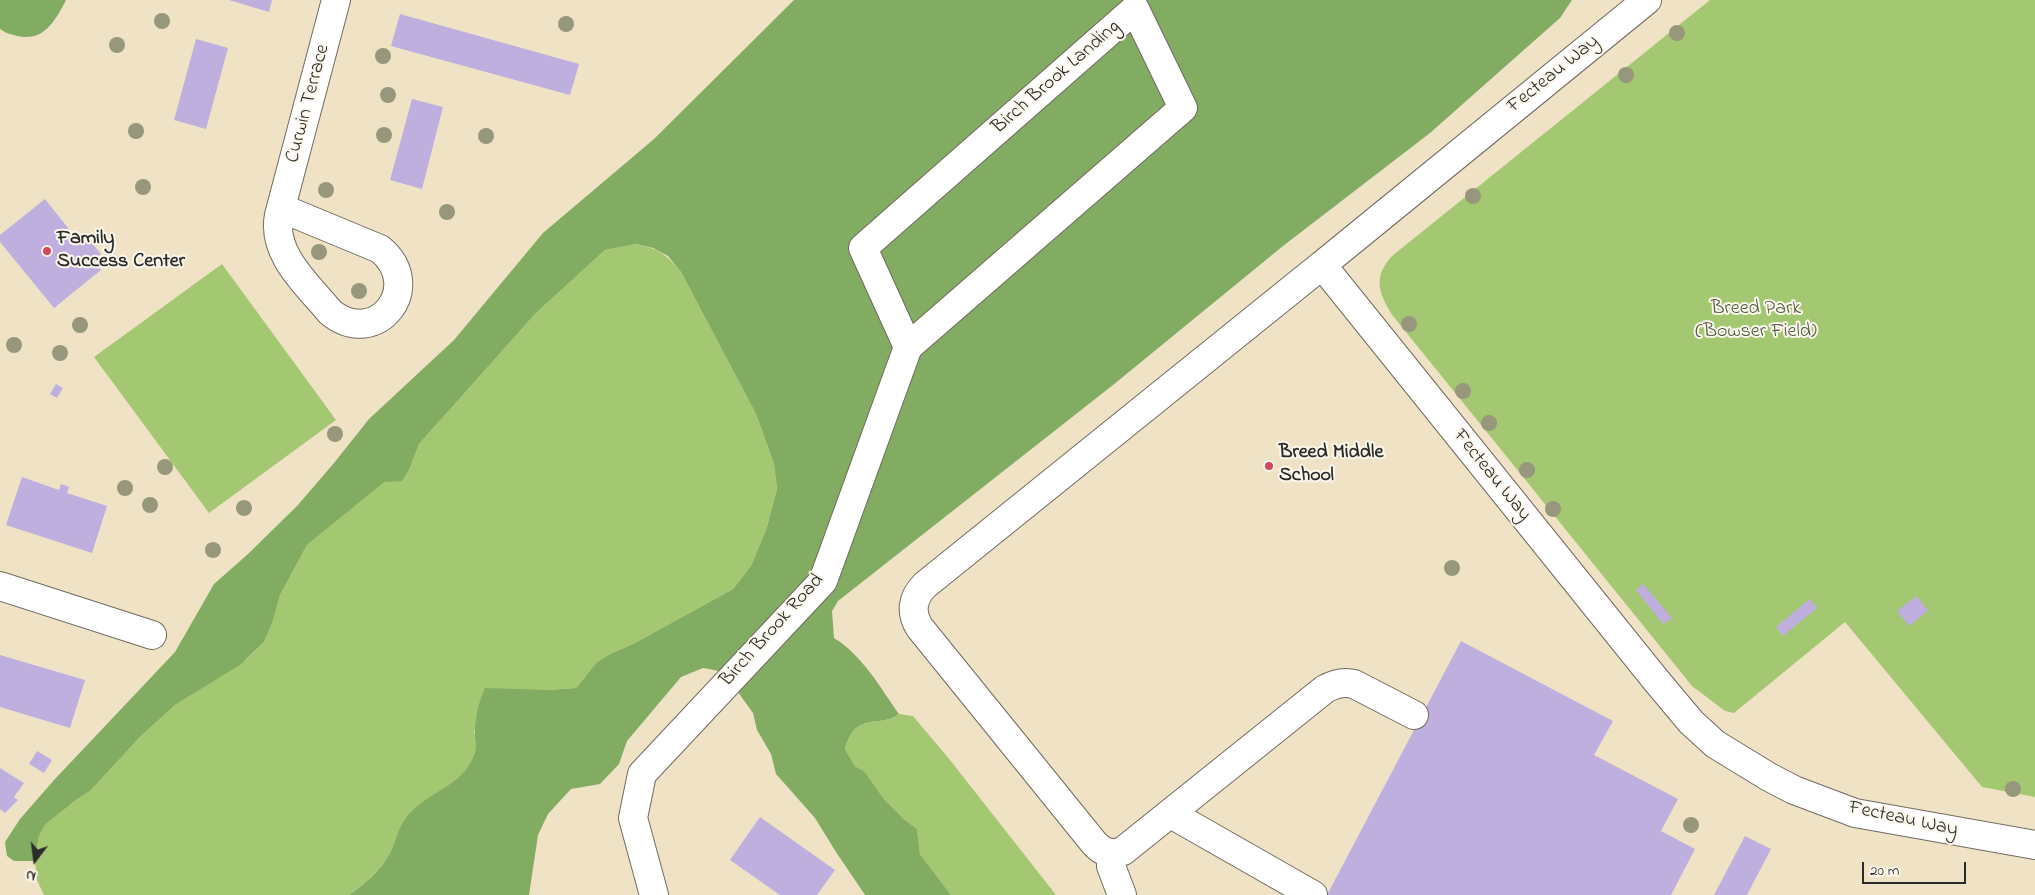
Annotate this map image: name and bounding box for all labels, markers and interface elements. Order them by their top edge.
street label: Birch Brook Landing [988,16,1126,140]
street label: Fecteau Way [1503,31,1605,119]
street label: Curwin Terrace [282,42,336,166]
place label: Family Success Center [57,228,185,275]
marker: Family Success Center [41,245,53,257]
park label: Breed Park (Bowser Field) [1695,298,1817,345]
street label: Fecteau Way [1447,425,1535,527]
place label: Breed Middle School [1279,442,1383,489]
marker: Breed Middle School [1263,460,1275,472]
street label: Birch Brook Road [716,570,830,692]
street label: Fecteau Way [1846,797,1960,843]
north arrow [10,835,60,885]
scale bar [1865,852,1969,884]
text: 20 m [1870,860,1899,882]
text: N [24,864,38,886]

